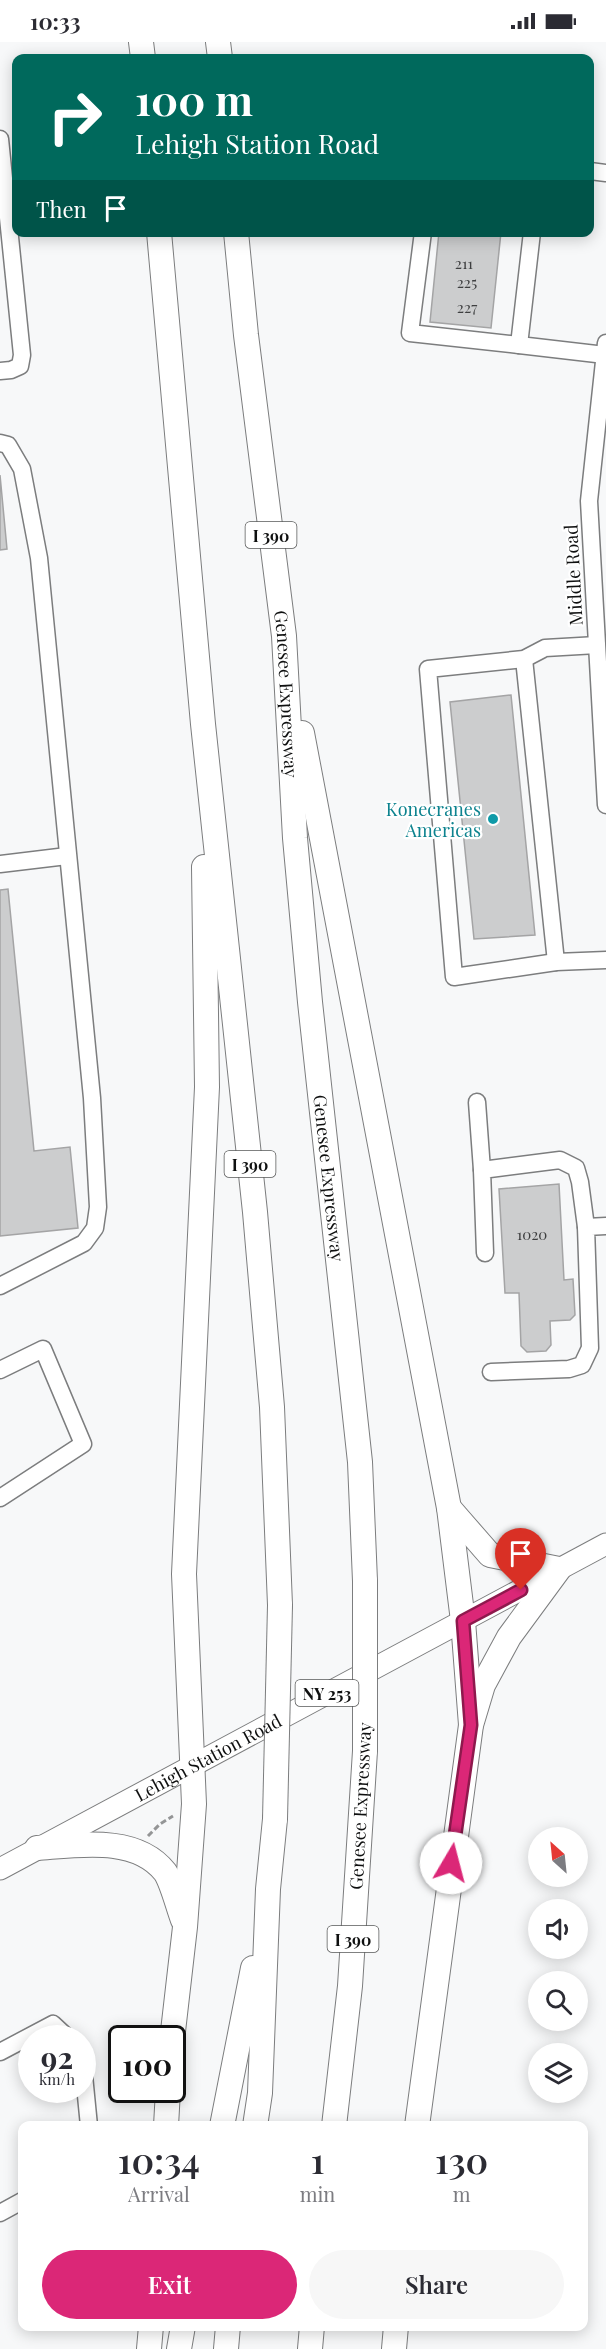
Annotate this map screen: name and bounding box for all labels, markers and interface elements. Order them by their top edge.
text: 10:33 [30,6,80,36]
text: 100 m [135,71,253,127]
icon: right [36,78,114,156]
text: Lehigh Station Road [135,125,379,161]
icon: arrive [99,192,132,225]
text: Then [36,194,87,224]
house number: 211 [455,253,474,273]
house number: 225 [457,272,477,292]
house number: 227 [457,297,477,317]
road number: I 390 [246,522,296,548]
street label: Middle Road [558,523,588,626]
street label: Genesee Expressway [269,609,304,778]
place label: Konecranes Americas [386,797,481,842]
marker: Konecranes Americas [486,812,500,826]
street label: Genesee Expressway [308,1093,350,1263]
road number: I 390 [224,1151,276,1177]
house number: 1020 [517,1224,547,1244]
pin [495,1528,546,1590]
icon: arrive [504,1537,537,1570]
road number: NY 253 [296,1680,358,1706]
street label: Lehigh Station Road [130,1708,286,1807]
street label: Genesee Expressway [344,1722,376,1890]
north arrow [528,1827,588,1887]
map controls [528,1827,588,2103]
position arrow [419,1831,483,1895]
button: sound [528,1899,588,1959]
road number: I 390 [328,1926,378,1952]
button: search [528,1971,588,2031]
speed limit sign: 100 [108,2025,186,2103]
text: 92 [41,2037,73,2077]
button: layers [528,2043,588,2103]
text: km/h [39,2069,75,2089]
text: 10:34 [118,2135,200,2183]
text: 1 [311,2135,324,2183]
text: 130 [435,2135,488,2183]
text: Arrival [128,2180,190,2207]
text: min [300,2180,335,2207]
text: m [453,2180,471,2207]
button: Exit [42,2250,297,2319]
button: Share [309,2250,564,2319]

